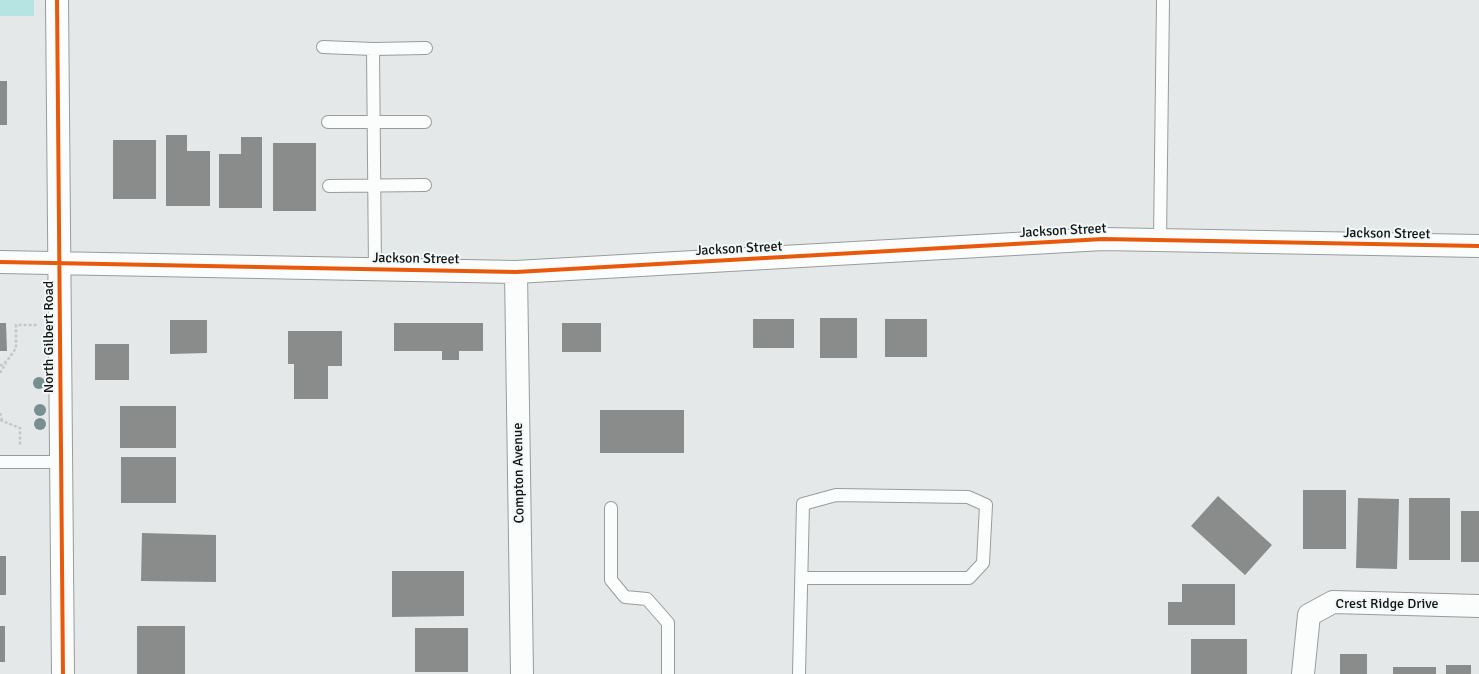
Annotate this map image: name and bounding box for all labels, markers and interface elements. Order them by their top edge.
street label: Jackson Street [1019,220,1107,242]
street label: Jackson Street [1343,225,1431,243]
street label: Jackson Street [695,238,783,260]
street label: Jackson Street [372,250,460,268]
street label: North Gilbert Road [41,281,57,393]
street label: Compton Avenue [510,422,528,524]
street label: Crest Ridge Drive [1336,596,1438,612]

